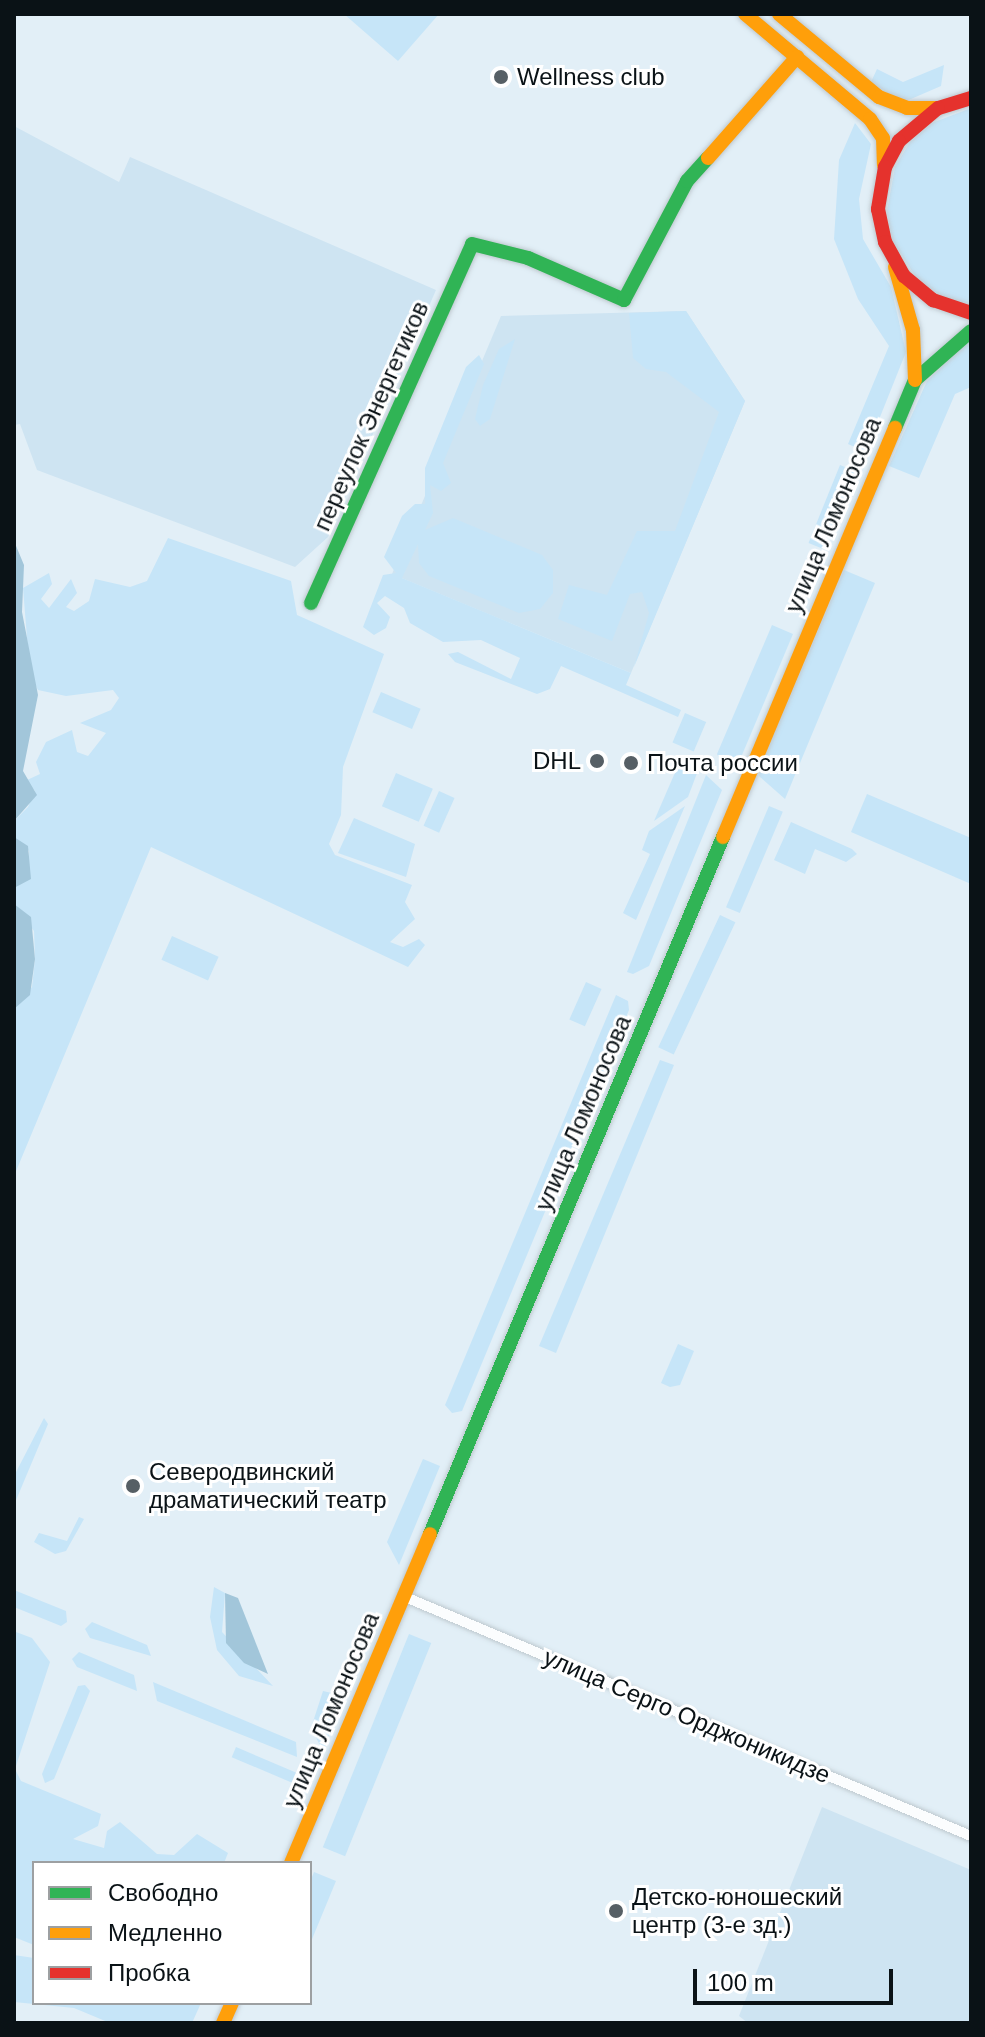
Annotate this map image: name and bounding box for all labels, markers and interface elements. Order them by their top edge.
place label: Wellness club [517,63,665,91]
marker: Wellness club [492,68,510,86]
street label: переулок Энергетиков [307,297,435,535]
street label: улица Ломоносова [779,413,887,617]
place label: DHL [533,747,581,775]
place label: Почта россии [647,749,798,777]
marker: DHL [588,752,606,770]
marker: Почта россии [622,754,640,772]
street label: улица Ломоносова [529,1011,637,1215]
place label: Северодвинский драматический театр [149,1458,386,1514]
marker: Северодвинский драматический театр [124,1477,142,1495]
street label: улица Ломоносова [277,1608,385,1812]
street label: улица Серго Орджоникидзе [539,1642,835,1790]
legend [32,1861,312,2005]
text: Свободно [108,1879,218,1906]
place label: Детско-юношеский центр (3-е зд.) [632,1883,842,1939]
marker: Детско-юношеский центр (3-е зд.) [607,1902,625,1920]
text: Медленно [108,1919,222,1946]
scale bar [697,1953,897,2003]
text: Пробка [108,1959,190,1986]
text: 100 m [707,1969,774,1996]

